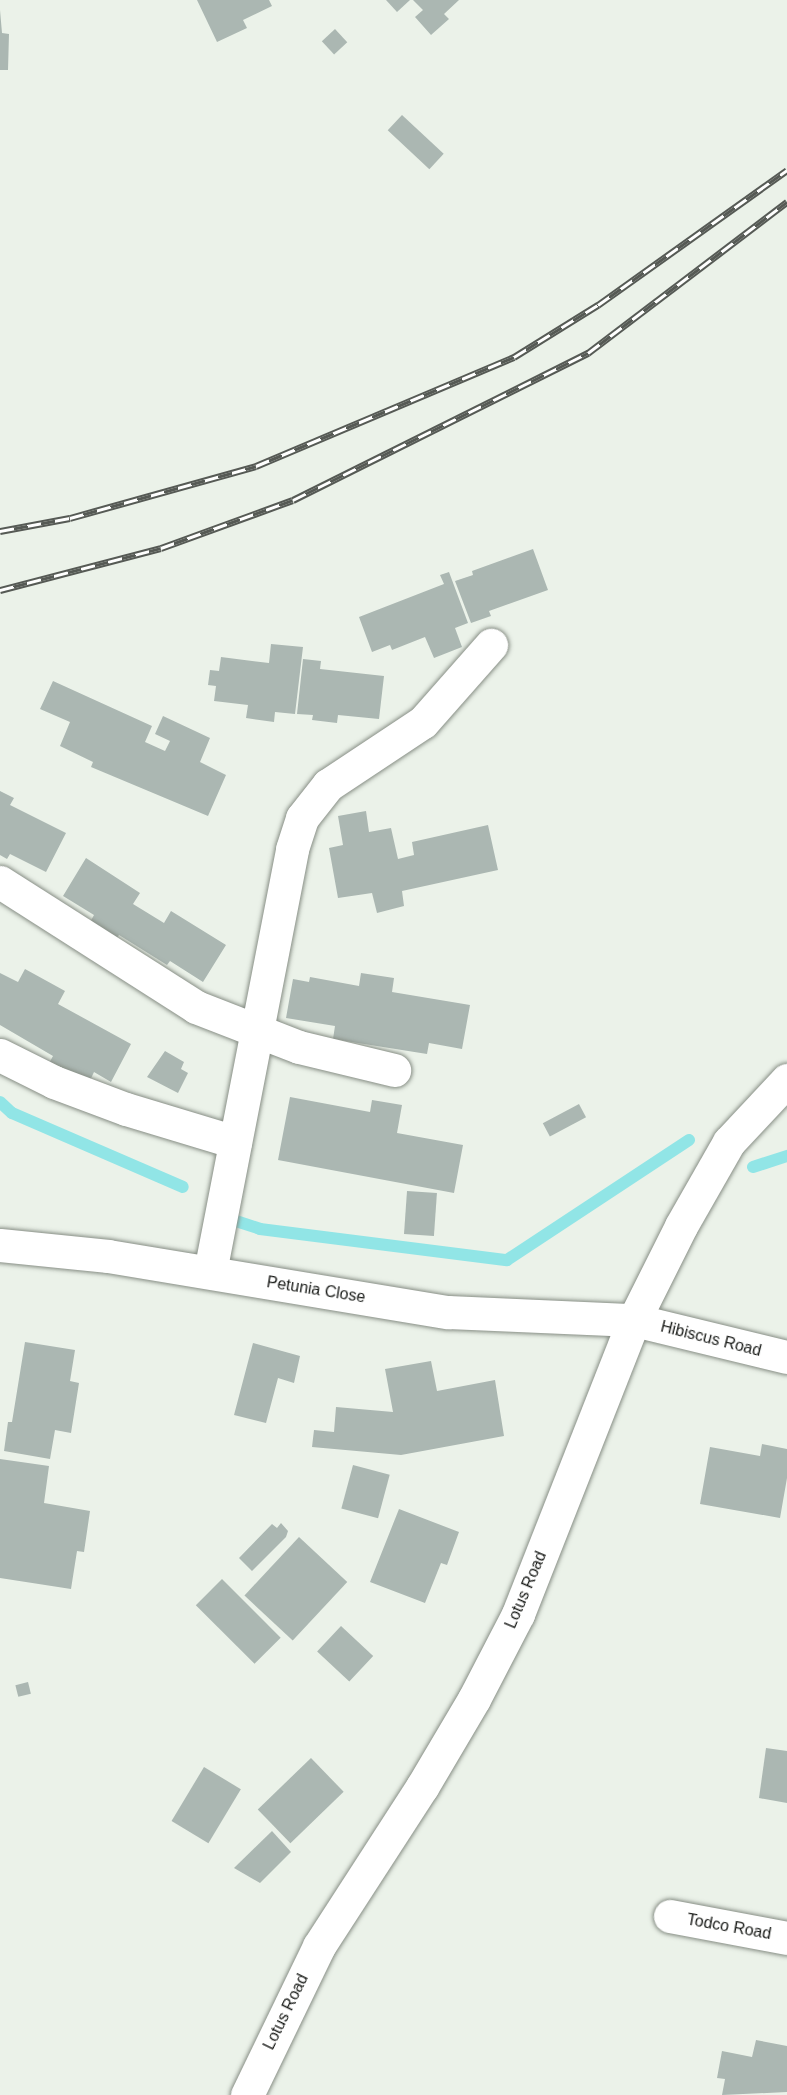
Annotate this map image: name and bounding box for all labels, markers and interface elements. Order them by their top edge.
street label: Petunia Close [265,1273,367,1307]
street label: Hibiscus Road [659,1317,763,1361]
street label: Lotus Road [501,1549,551,1631]
street label: Todco Road [685,1910,773,1944]
street label: Lotus Road [259,1971,313,2053]

